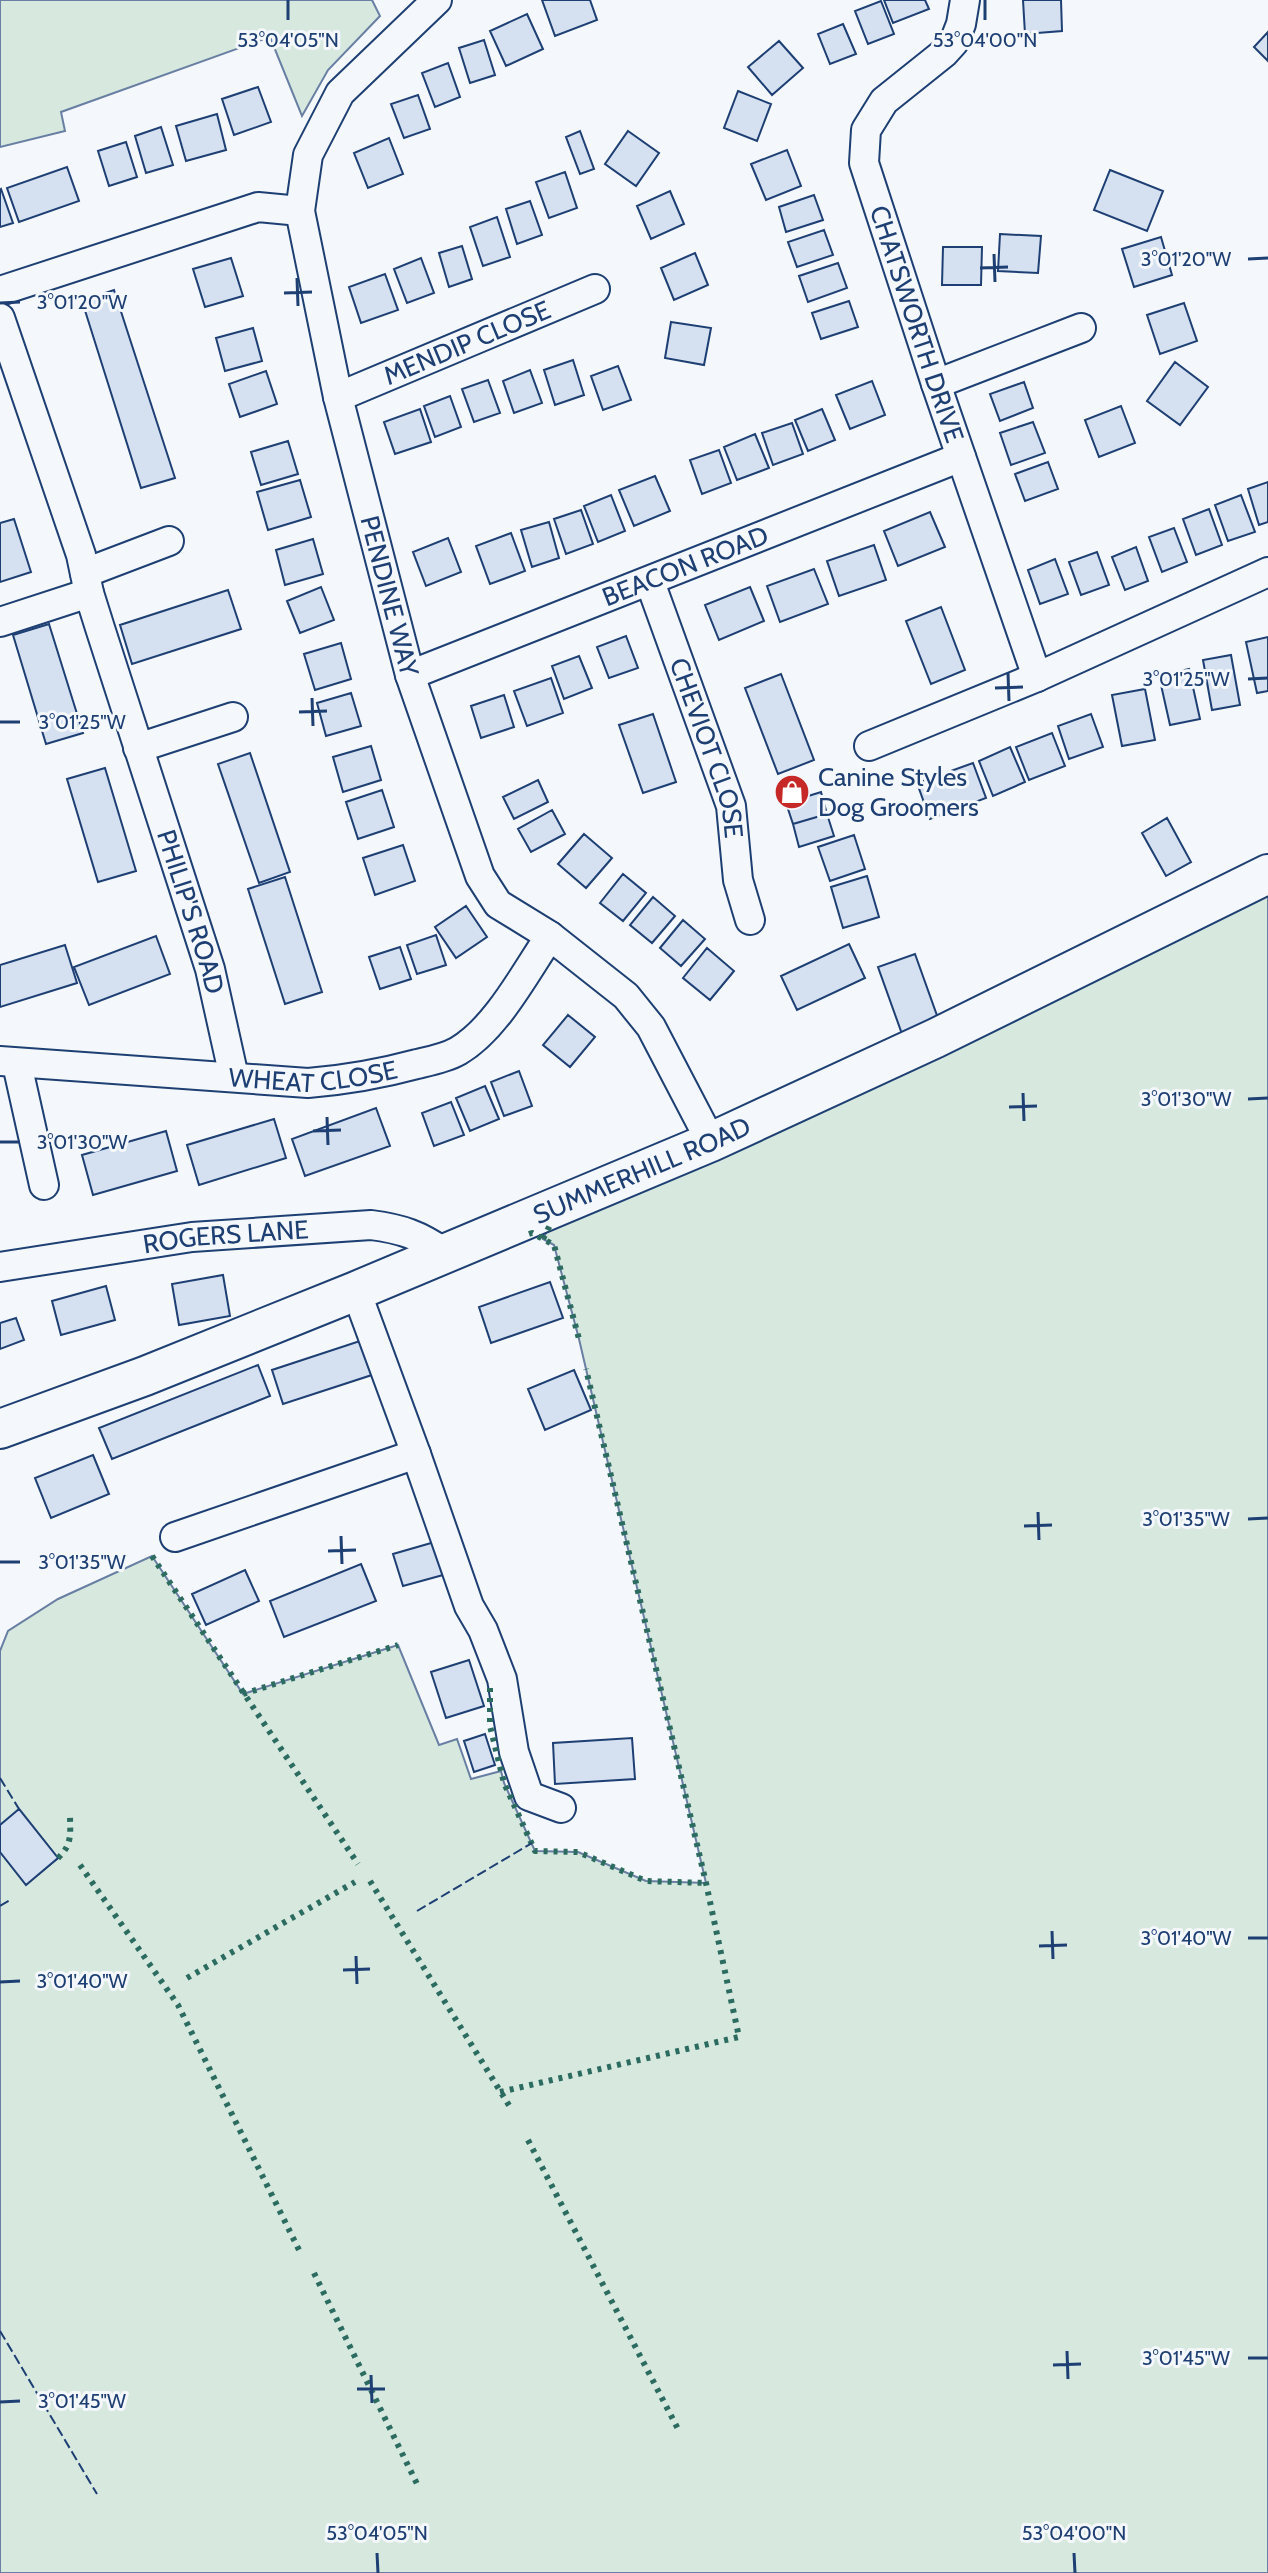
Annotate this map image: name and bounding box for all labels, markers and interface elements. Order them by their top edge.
text: 53°04'05"N [237,28,339,52]
text: 53°04'00"N [933,28,1037,52]
street label: CHATSWORTH DRIVE [863,202,971,447]
text: 3°01'20"W [1141,247,1231,271]
text: 3°01'20"W [37,290,127,314]
street label: MENDIP CLOSE [379,294,555,392]
street label: PENDINE WAY [353,512,426,680]
street label: BEACON ROAD [598,519,773,613]
street label: CHEVIOT CLOSE [663,653,750,839]
text: 3°01'25"W [1142,667,1230,691]
text: 3°01'25"W [38,710,126,734]
place label: Canine Styles Dog Groomers [818,761,979,823]
shop icon: Canine Styles Dog Groomers [773,773,811,811]
street label: PHILIP'S ROAD [150,826,231,997]
street label: WHEAT CLOSE [227,1054,400,1099]
text: 3°01'30"W [1141,1087,1231,1111]
street label: SUMMERHILL ROAD [528,1110,756,1231]
text: 3°01'30"W [37,1130,127,1154]
street label: ROGERS LANE [141,1213,310,1260]
text: 3°01'35"W [1142,1507,1230,1531]
text: 3°01'35"W [38,1550,126,1574]
text: 3°01'40"W [1140,1926,1232,1950]
text: 3°01'40"W [36,1969,128,1993]
text: 3°01'45"W [1142,2346,1230,2370]
text: 3°01'45"W [38,2389,126,2413]
text: 53°04'05"N [326,2521,428,2545]
text: 53°04'00"N [1022,2521,1126,2545]

